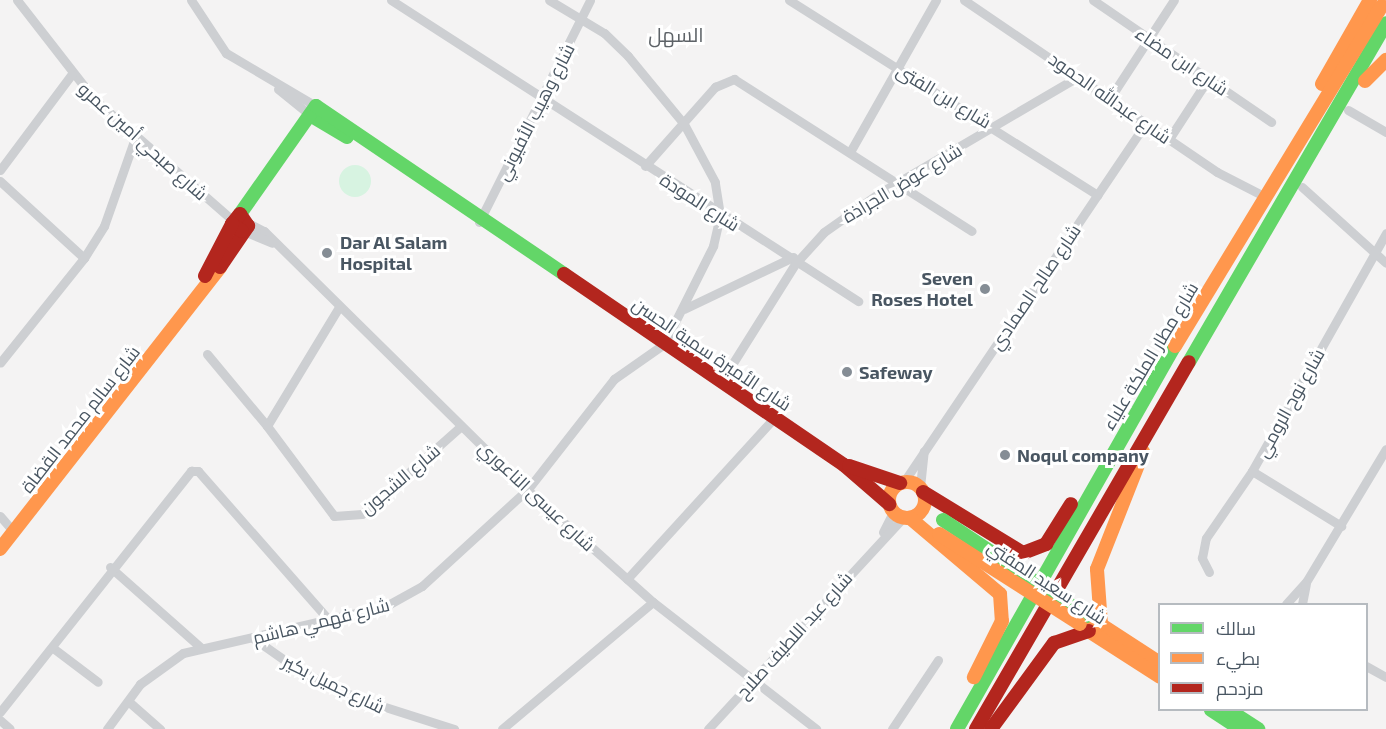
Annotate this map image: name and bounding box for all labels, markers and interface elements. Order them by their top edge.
district label: السهل [648,22,704,46]
street label: شارع ابن مضاء [1132,22,1232,100]
street label: شارع وهيب الأفيوني [491,40,579,184]
street label: شارع عبدالله الحمود [1045,48,1175,148]
street label: شارع ابن الفتى [893,59,995,133]
street label: شارع صبحي أمين عمرو [74,77,212,205]
street label: شارع عوض الجراذة [838,139,966,227]
street label: شارع المودة [656,168,744,236]
street label: شارع صالح الصمادي [985,220,1085,354]
place label: Dar Al Salam Hospital [340,232,449,274]
marker: Dar Al Salam Hospital [318,244,336,262]
place label: Seven Roses Hotel [871,268,973,310]
street label: شارع مطار الملكة علياء [1097,278,1203,434]
marker: Seven Roses Hotel [978,282,992,296]
street label: شارع الأميرة سمية الحسن [628,293,796,415]
street label: شارع سالم محمد القضاة [16,341,144,497]
street label: شارع نوح الرومي [1251,345,1329,461]
place label: Safeway [859,361,933,383]
marker: Safeway [840,365,854,379]
street label: شارع عيسى الناعوري [474,437,600,555]
street label: شارع الشجون [356,439,444,519]
place label: Noqul company [1017,444,1149,466]
marker: Noqul company [998,448,1012,462]
street label: شارع سعيد المفتي [983,535,1111,629]
street label: شارع عبد اللطيف صلاح [731,567,857,703]
street label: شارع فهمي هاشم [250,594,392,648]
legend [1158,603,1368,711]
text: سالك [1216,617,1256,639]
text: بطيء [1216,647,1260,669]
street label: شارع جميل بكير [280,650,388,718]
text: مزدحم [1216,677,1264,699]

